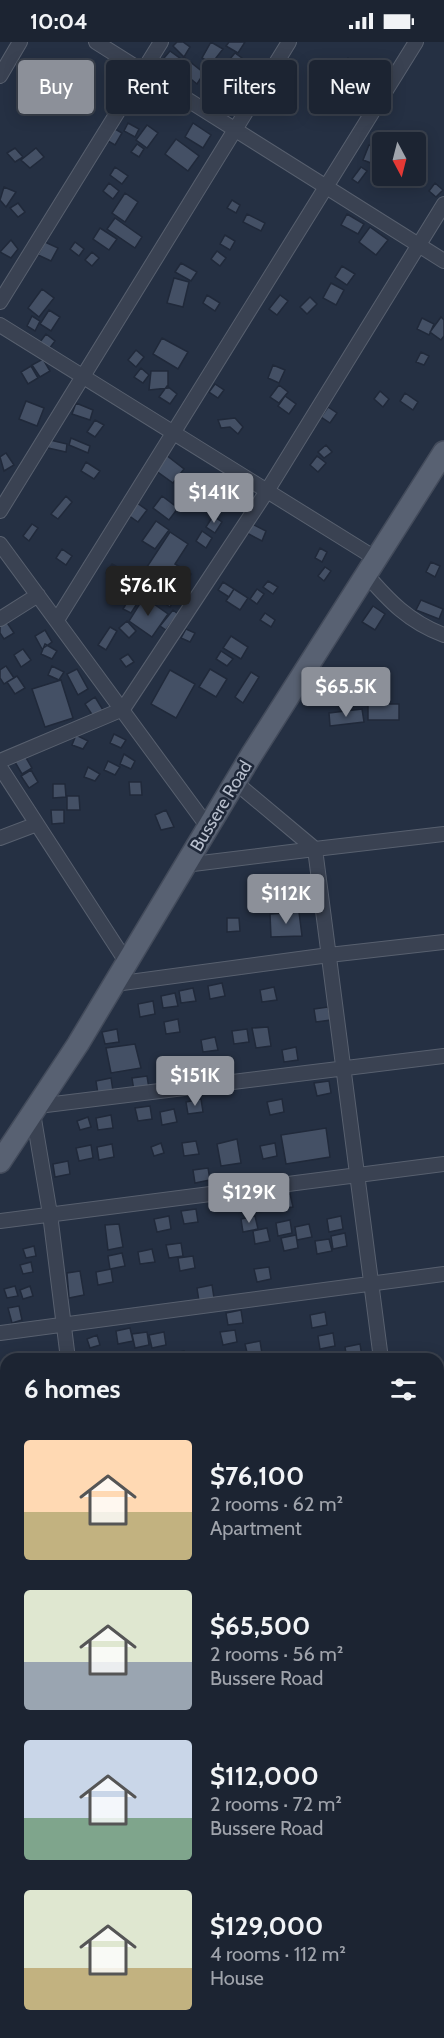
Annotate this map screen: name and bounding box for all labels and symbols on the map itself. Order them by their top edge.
north arrow [372,132,426,186]
pin: $141K [172,473,256,524]
pin: $76.1K [99,566,197,617]
pin: $65.5K [297,667,395,718]
street label: Bussere Road [185,757,257,855]
pin: $112K [244,874,328,925]
pin: $151K [153,1056,237,1107]
pin: $129K [207,1173,291,1224]

